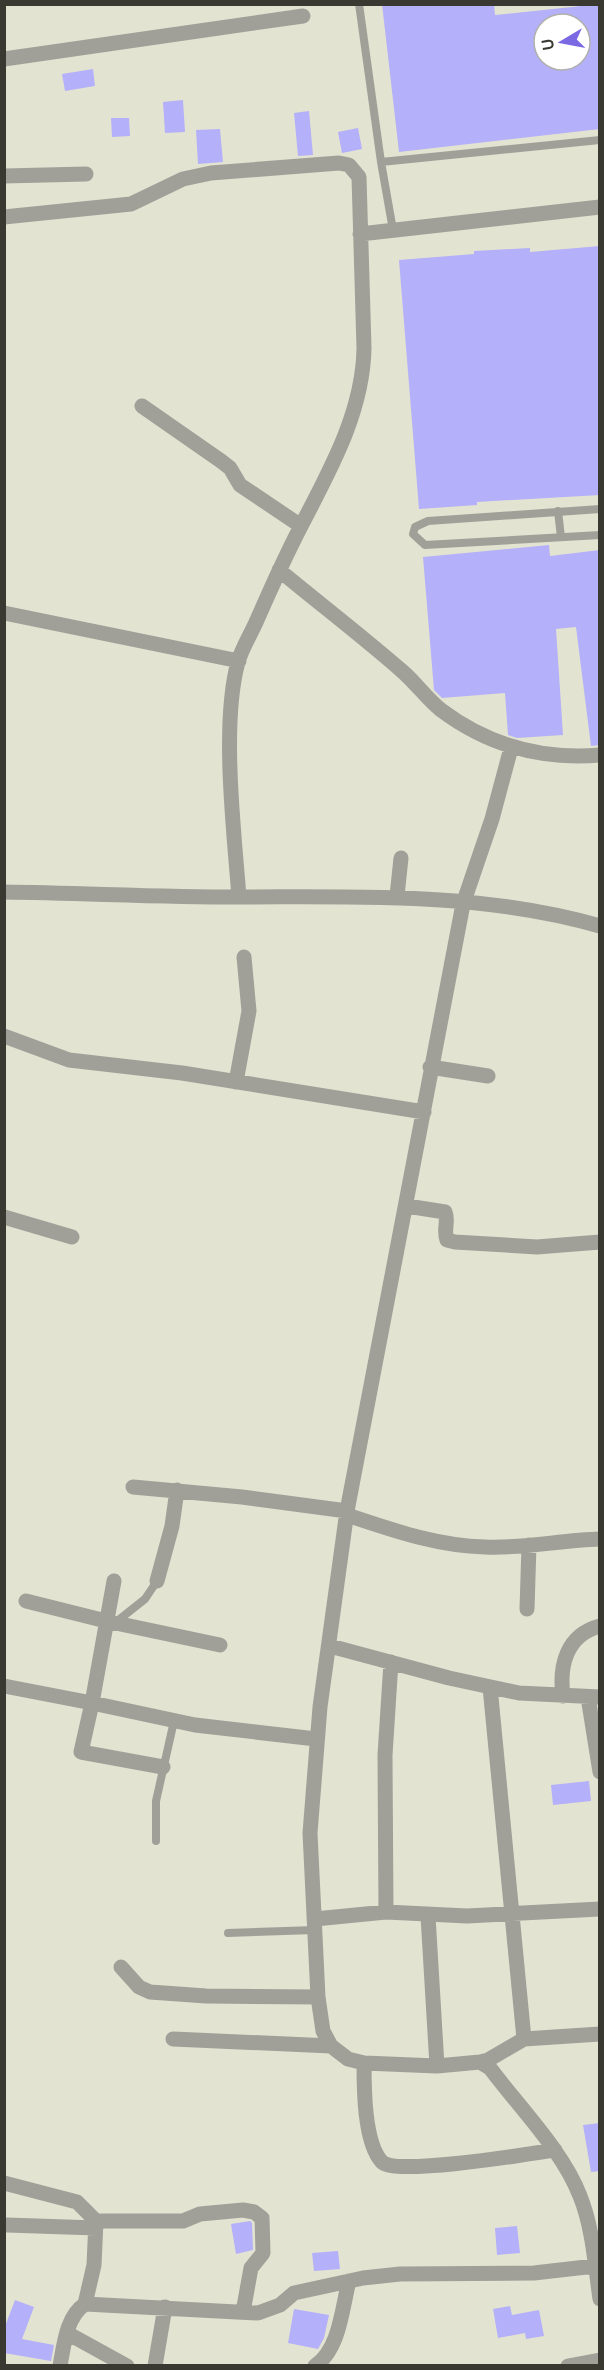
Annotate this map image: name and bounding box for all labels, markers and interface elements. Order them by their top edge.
north arrow [532,12,592,72]
text: U [537,37,558,52]

